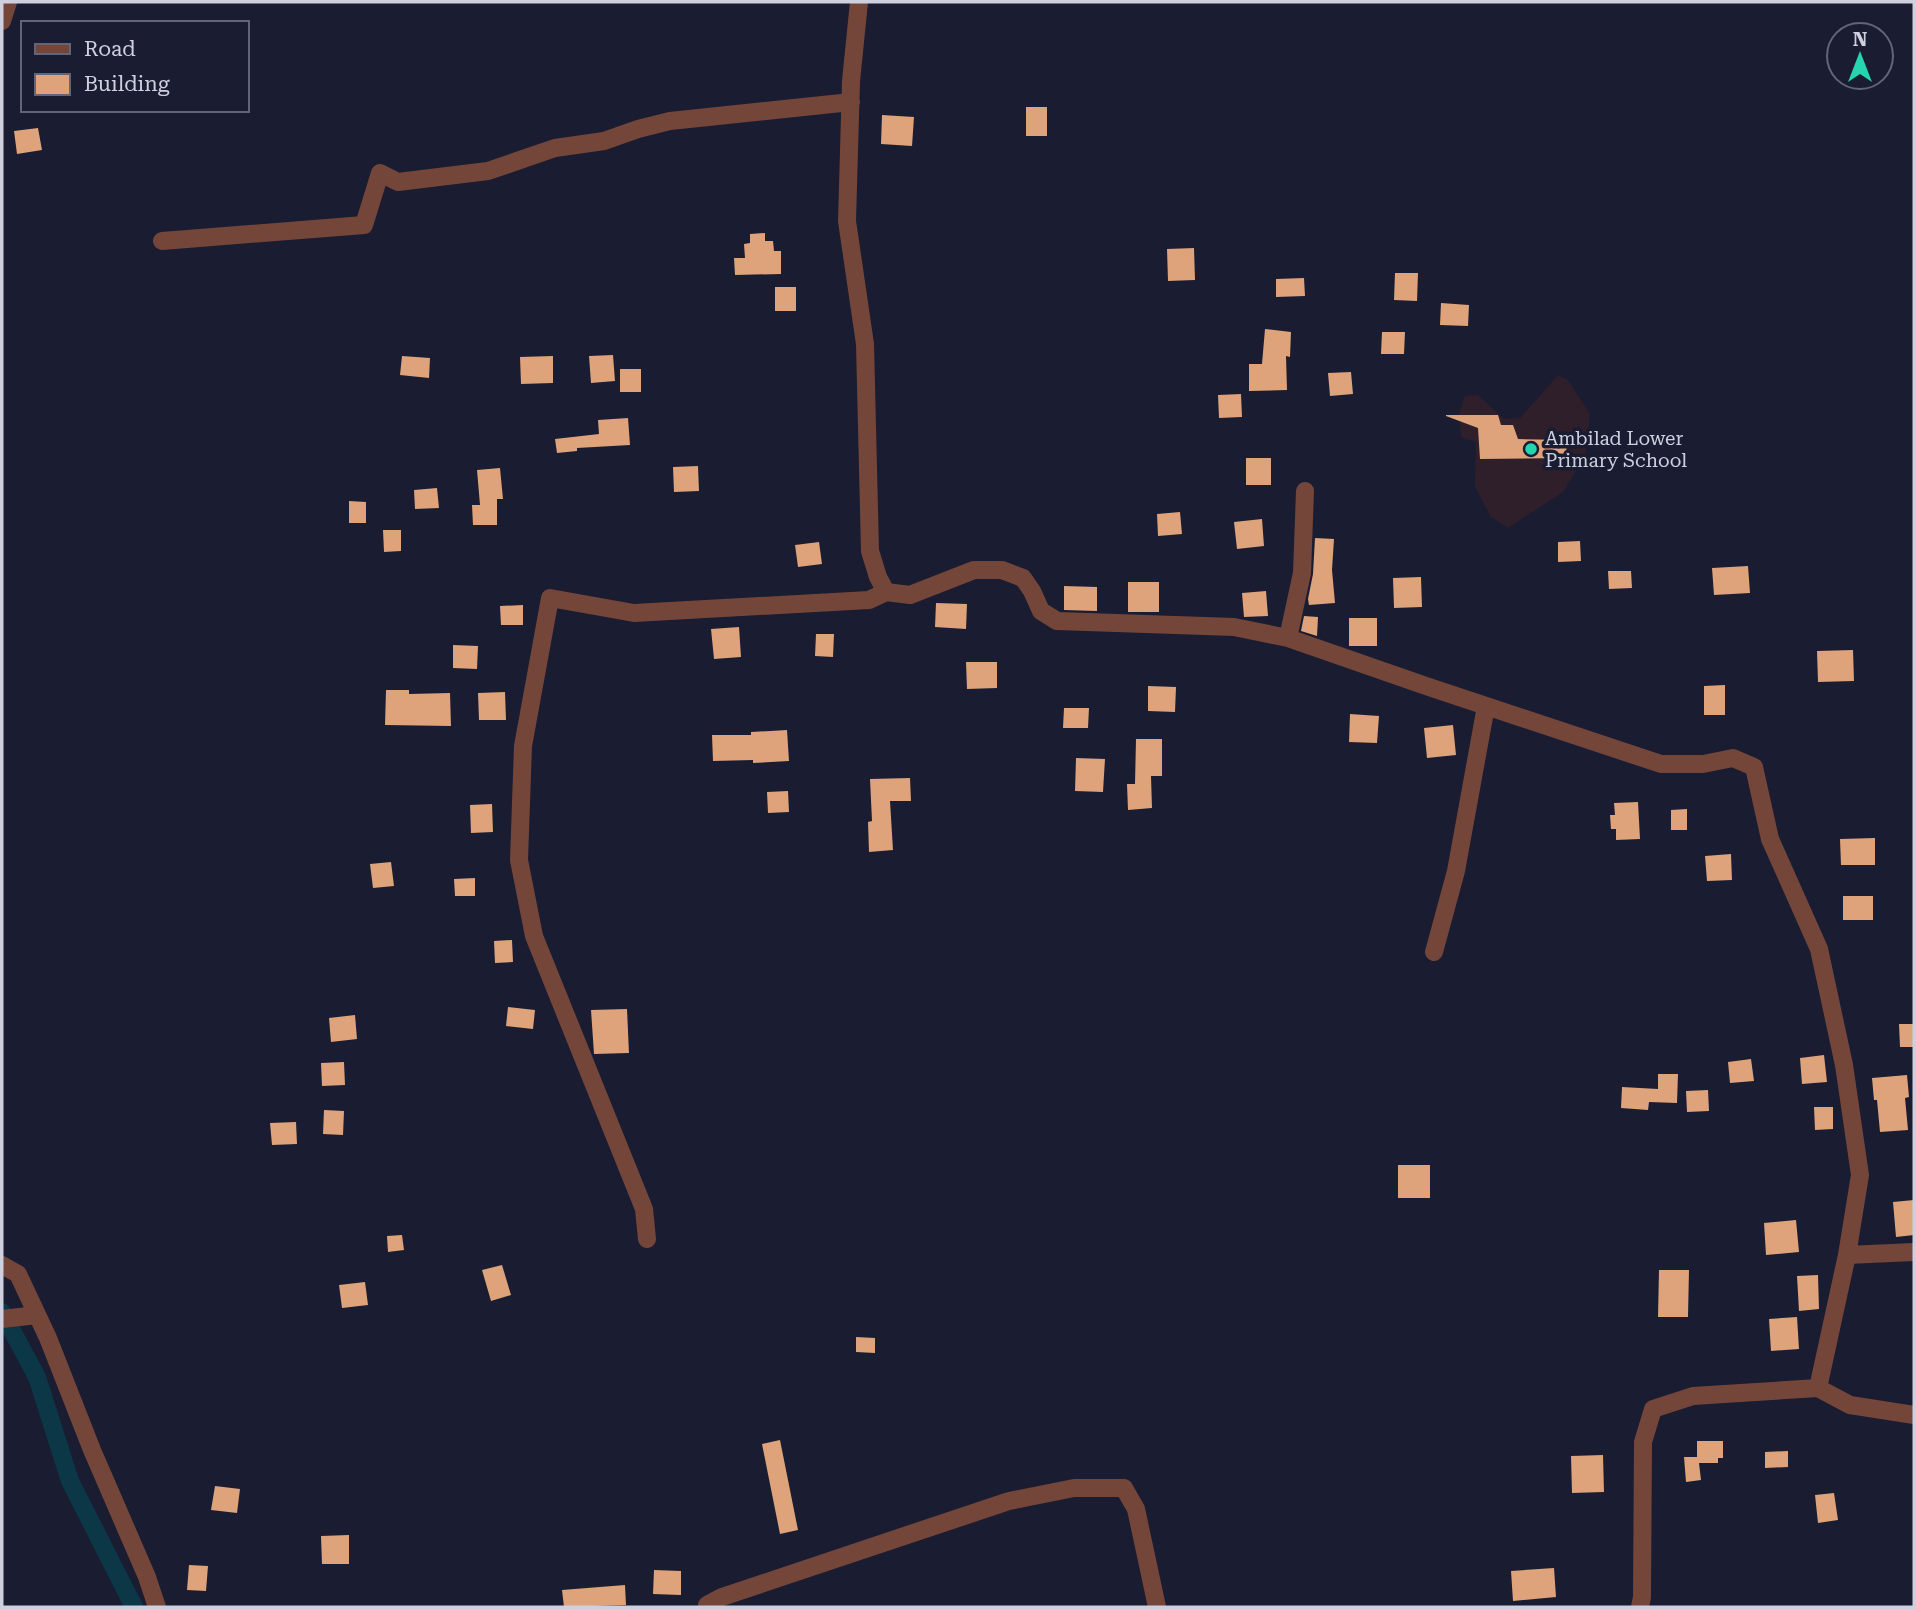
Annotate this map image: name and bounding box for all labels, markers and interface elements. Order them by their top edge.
legend [21,21,248,112]
north arrow [1825,21,1895,91]
text: N [1853,28,1868,51]
text: Road [84,37,136,61]
text: Building [84,72,170,96]
place label: Ambilad Lower Primary School [1545,427,1687,472]
marker: Ambilad Lower Primary School [1523,441,1539,457]

